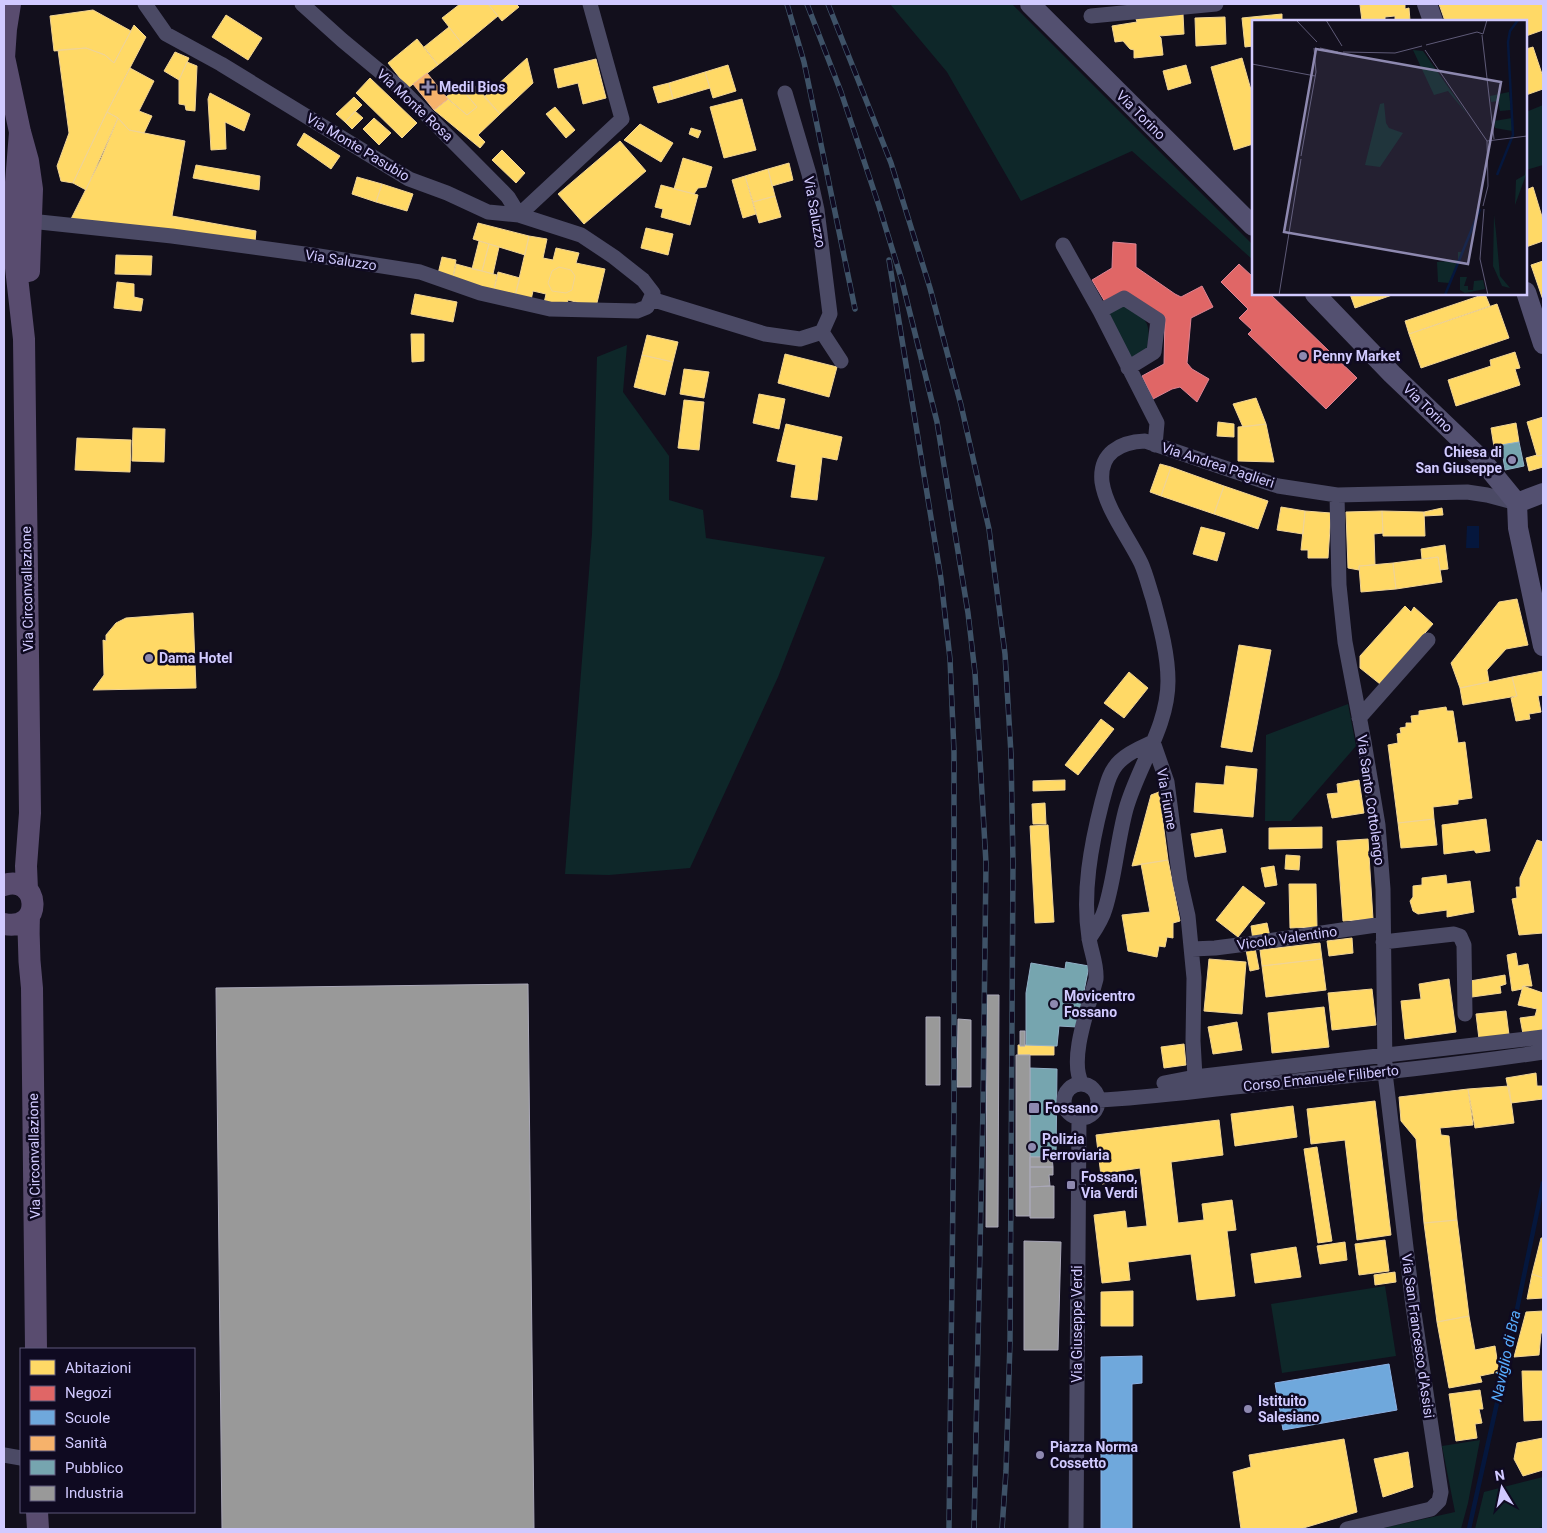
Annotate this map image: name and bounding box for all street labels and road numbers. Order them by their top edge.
street label: Via Monte Rosa [374,66,456,144]
street label: Via Torino [1113,87,1169,143]
street label: Via Monte Pasubio [304,110,412,184]
street label: Via Saluzzo [801,175,829,249]
street label: Via Saluzzo [304,246,378,274]
street label: Via Torino [1400,380,1456,436]
street label: Via Andrea Paglieri [1159,439,1277,491]
street label: Via Circonvallazione [18,526,36,652]
street label: Via Santo Cottolengo [1354,734,1388,866]
street label: Via Fiume [1154,767,1180,831]
street label: Vicolo Valentino [1236,923,1338,953]
street label: Corso Emanuele Filiberto [1242,1062,1400,1094]
street label: Via Circonvallazione [25,1093,43,1219]
street label: Via San Francesco d'Assisi [1399,1253,1437,1419]
street label: Via Giuseppe Verdi [1069,1265,1085,1383]

